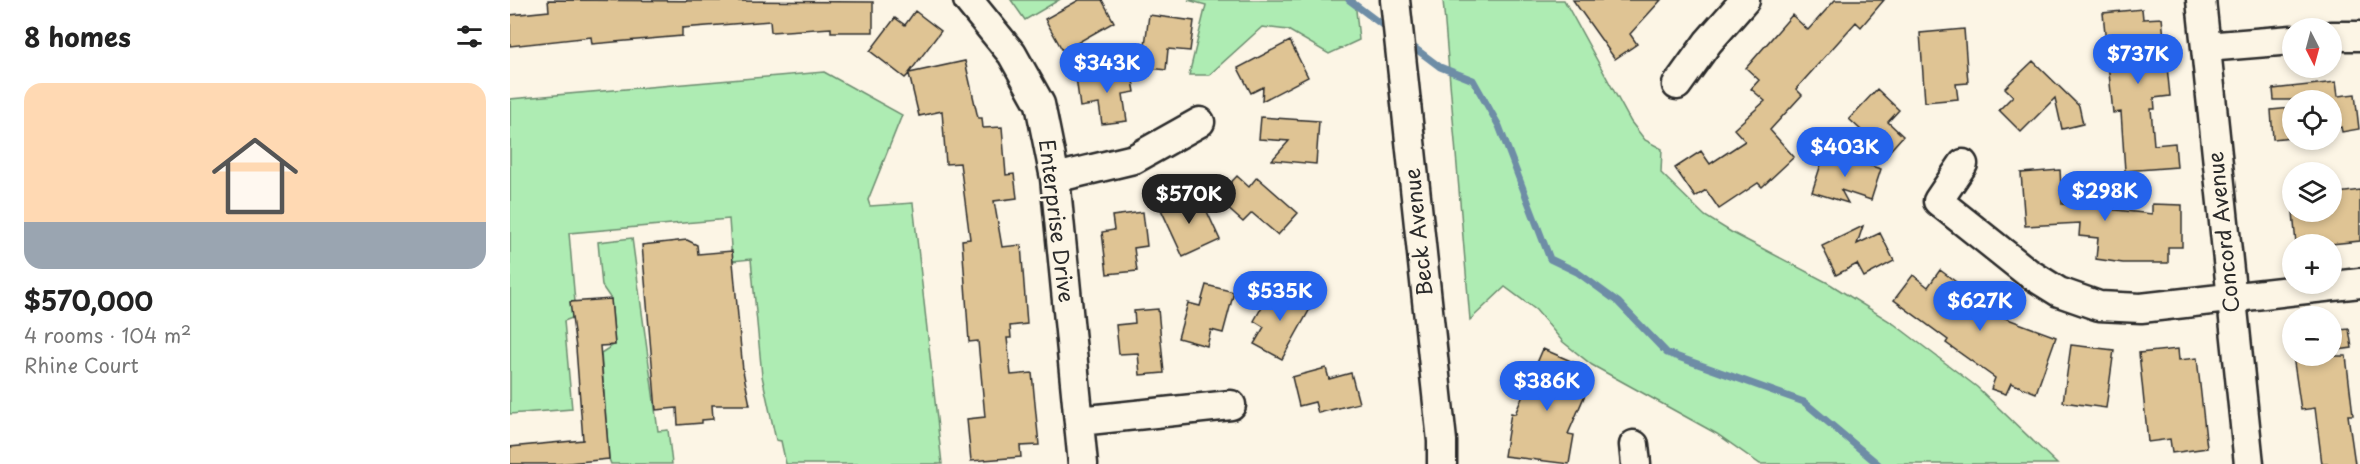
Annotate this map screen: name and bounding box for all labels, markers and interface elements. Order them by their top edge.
text: 8 homes [24,17,131,56]
north arrow [2282,18,2342,78]
map controls [2282,18,2342,366]
icon: filters [453,20,486,53]
pin: $737K [2096,34,2180,85]
text: $737K [2107,38,2169,68]
pin: $343K [1065,43,1149,94]
text: $343K [1074,47,1140,77]
button: locate [2282,90,2342,150]
icon: home [201,122,309,230]
pin: $403K [1803,127,1887,178]
text: $403K [1811,131,1879,161]
street label: Enterprise Drive [1032,137,1084,304]
street label: Concord Avenue [2198,150,2246,314]
button: layers [2282,162,2342,222]
street label: Beck Avenue [1394,167,1440,298]
pin: $298K [2063,171,2147,222]
pin: $570K [1147,174,1231,225]
text: $298K [2072,175,2138,205]
text: $570K [1156,178,1222,208]
button: + [2282,234,2342,294]
pin: $535K [1238,271,1322,322]
text: $535K [1247,275,1313,305]
text: $570,000 [24,281,153,320]
pin: $627K [1938,281,2022,332]
text: $627K [1947,285,2013,315]
button: − [2282,306,2342,366]
text: 4 rooms · 104 m² [24,320,191,350]
text: Rhine Court [24,350,139,380]
pin: $386K [1505,361,1589,412]
text: $386K [1514,365,1580,395]

